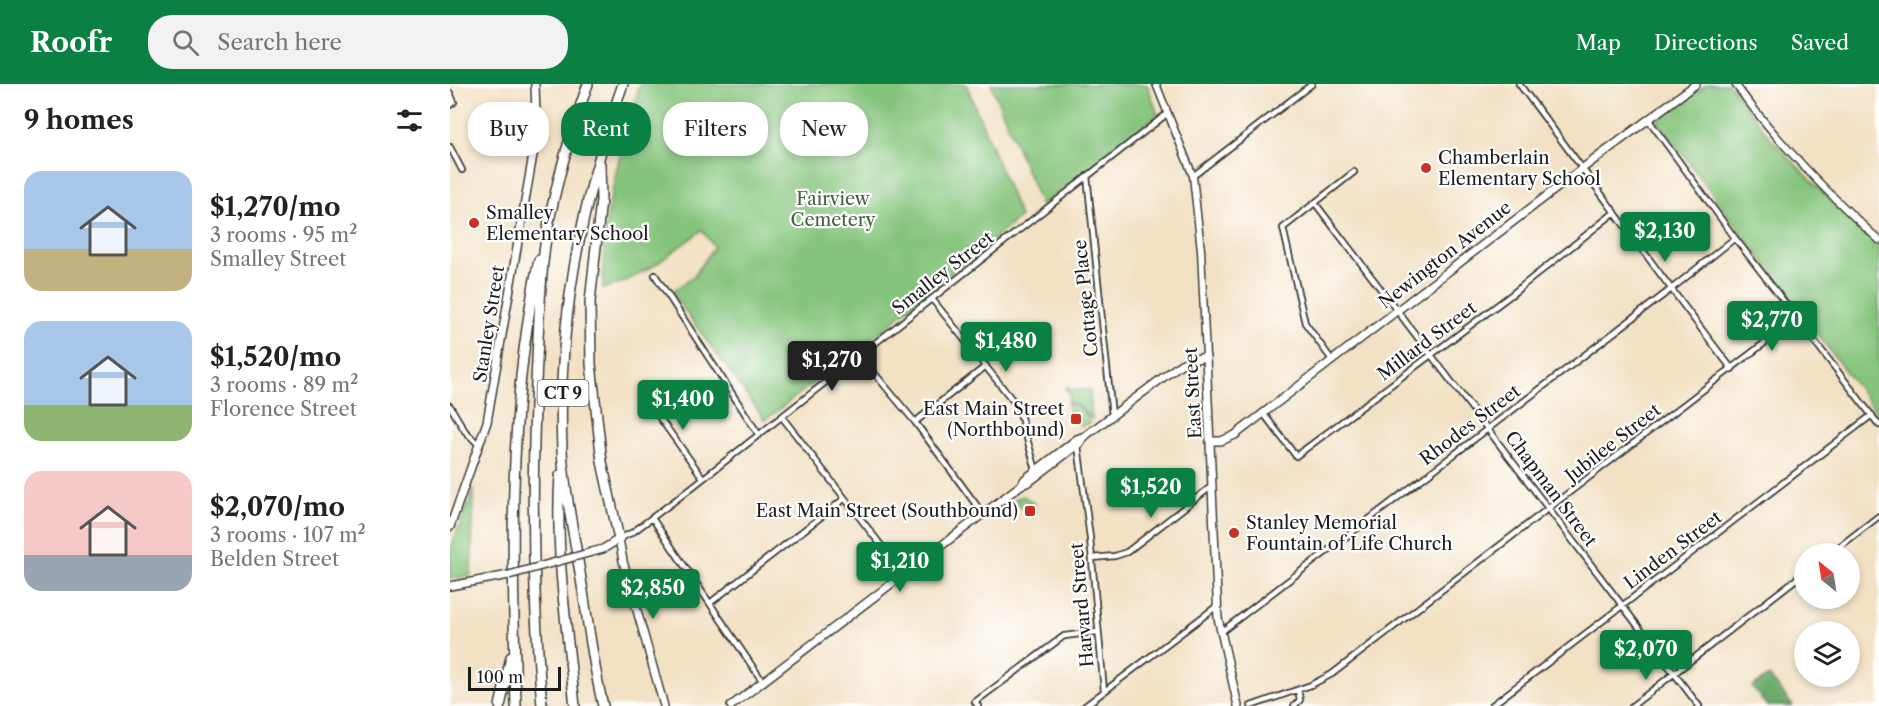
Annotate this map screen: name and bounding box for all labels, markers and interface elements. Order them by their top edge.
search box [148,15,568,69]
text: Roofr [30,25,112,59]
icon: search [169,26,202,59]
text: Search here [217,29,342,56]
text: Map [1576,30,1621,55]
text: Directions [1654,30,1758,55]
text: Saved [1791,30,1849,55]
chip: Buy [468,102,549,156]
chip: Rent [561,102,651,156]
chip: Filters [663,102,768,156]
chip: New [780,102,868,156]
text: 9 homes [24,104,134,136]
icon: filters [393,104,426,137]
place label: Chamberlain Elementary School [1438,147,1601,190]
marker: Chamberlain Elementary School [1419,161,1433,175]
park label: Fairview Cemetery [791,188,876,231]
text: $1,270/mo [210,191,341,223]
icon: home [72,195,144,267]
street label: Newington Avenue [1374,196,1516,314]
place label: Smalley Elementary School [486,202,649,245]
pin: $2,130 [1616,212,1714,263]
marker: Smalley Elementary School [467,216,481,230]
text: $2,130 [1634,219,1696,243]
text: 3 rooms · 95 m² [210,223,357,247]
street label: Smalley Street [888,226,999,319]
street label: Cottage Place [1069,238,1103,358]
text: Smalley Street [210,247,346,271]
street label: Stanley Street [469,263,509,384]
street label: Millard Street [1373,296,1481,385]
pin: $2,770 [1723,301,1821,352]
text: $2,770 [1741,308,1803,332]
pin: $1,480 [957,322,1055,373]
text: $1,480 [975,329,1037,353]
text: $1,520/mo [210,341,341,373]
pin: $1,270 [783,341,881,392]
icon: home [72,345,144,417]
street label: East Street [1180,346,1206,439]
text: $1,270 [802,348,862,372]
text: 3 rooms · 89 m² [210,373,358,397]
road number: CT 9 [538,380,588,406]
pin: $1,400 [634,380,732,431]
street label: Rhodes Street [1415,380,1525,470]
text: $1,400 [652,387,715,411]
text: Florence Street [210,397,357,421]
place label: East Main Street (Northbound) [923,398,1065,441]
street label: Jubilee Street [1559,399,1666,489]
marker: East Main Street (Northbound) [1069,412,1083,426]
street label: Chapman Street [1500,427,1602,552]
pin: $1,520 [1102,468,1200,519]
text: $1,520 [1120,475,1182,499]
text: $2,070/mo [210,491,345,523]
icon: home [72,495,144,567]
place label: East Main Street (Southbound) [756,500,1018,522]
marker: East Main Street (Southbound) [1023,504,1037,518]
street label: Linden Street [1620,506,1727,594]
place label: Stanley Memorial Fountain of Life Church [1246,512,1453,555]
text: 3 rooms · 107 m² [210,523,366,547]
marker: Stanley Memorial Fountain of Life Church [1227,526,1241,540]
street label: Harvard Street [1066,541,1098,668]
pin: $1,210 [851,542,949,593]
north arrow [1794,543,1860,609]
map controls [1794,543,1860,687]
text: Belden Street [210,547,339,571]
text: $1,210 [870,549,930,573]
pin: $2,850 [604,569,702,620]
text: $2,850 [621,576,685,600]
button: layers [1794,621,1860,687]
pin: $2,070 [1597,630,1695,681]
text: $2,070 [1614,637,1678,661]
scale bar [468,664,561,692]
text: 100 m [477,667,523,687]

